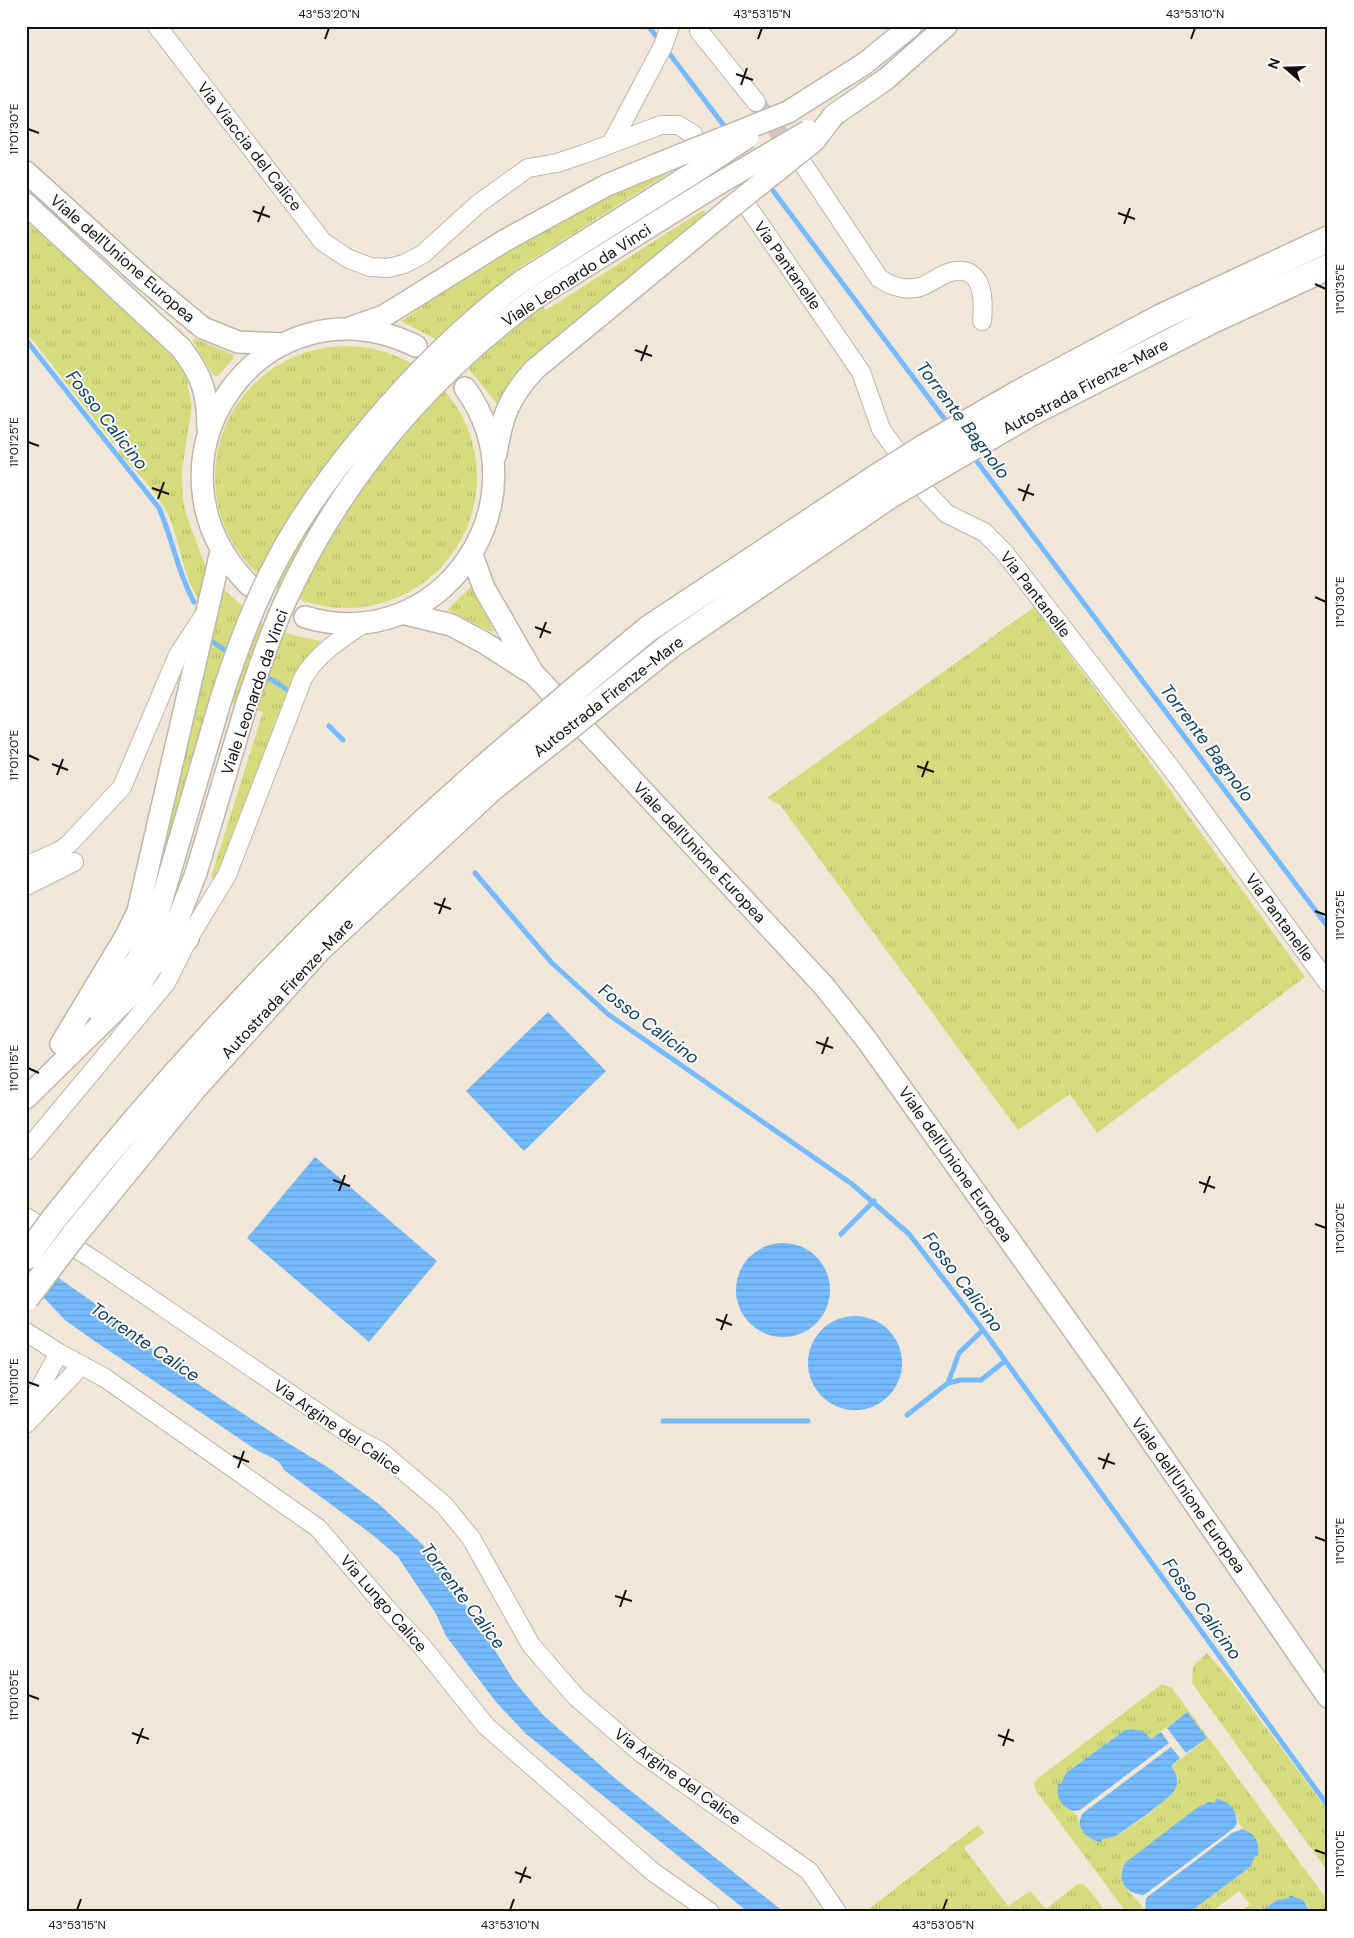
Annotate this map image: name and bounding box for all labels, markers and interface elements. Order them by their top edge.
text: 43°53'20"N [298,6,360,22]
text: 43°53'15"N [733,6,791,22]
text: 43°53'10"N [1166,6,1224,22]
north arrow [1262,42,1312,92]
text: N [1264,56,1284,71]
street label: Via Viaccia del Calice [193,77,307,215]
text: 11°01'30"E [6,103,22,155]
street label: Viale dell'Unione Europea [46,190,200,327]
street label: Via Pantanelle [749,217,826,314]
street label: Viale Leonardo da Vinci [498,219,655,332]
text: 11°01'35"E [1332,264,1348,314]
street label: Autostrada Firenze-Mare [999,334,1172,439]
water label: Torrente Bagnolo [911,356,1015,484]
water label: Fosso Calicino [61,365,153,475]
text: 11°01'25"E [6,417,22,467]
street label: Via Pantanelle [995,547,1076,642]
text: 11°01'30"E [1332,576,1348,628]
street label: Viale Leonardo da Vinci [216,607,293,778]
street label: Autostrada Firenze-Mare [529,631,688,762]
water label: Torrente Bagnolo [1155,679,1259,807]
text: 11°01'20"E [6,729,22,780]
street label: Viale dell'Unione Europea [629,777,771,927]
street label: Via Pantanelle [1241,869,1319,965]
text: 11°01'25"E [1332,890,1348,940]
street label: Autostrada Firenze-Mare [217,914,358,1063]
water label: Fosso Calicino [594,978,704,1070]
text: 11°01'15"E [6,1044,22,1091]
street label: Viale dell'Unione Europea [894,1082,1017,1246]
text: 11°01'20"E [1332,1202,1348,1253]
water label: Fosso Calicino [917,1227,1009,1337]
water label: Torrente Calice [86,1297,204,1387]
text: 11°01'10"E [6,1358,22,1406]
street label: Via Argine del Calice [269,1375,406,1480]
street label: Viale dell'Unione Europea [1127,1413,1250,1577]
text: 11°01'15"E [1332,1517,1348,1564]
water label: Torrente Calice [415,1538,511,1654]
street label: Via Lungo Calice [336,1550,432,1656]
water label: Fosso Calicino [1157,1553,1247,1665]
text: 11°01'05"E [6,1669,22,1721]
street label: Via Argine del Calice [610,1723,745,1830]
text: 11°01'10"E [1332,1830,1348,1878]
text: 43°53'15"N [48,1917,106,1933]
text: 43°53'10"N [481,1917,539,1933]
text: 43°53'05"N [912,1917,974,1933]

